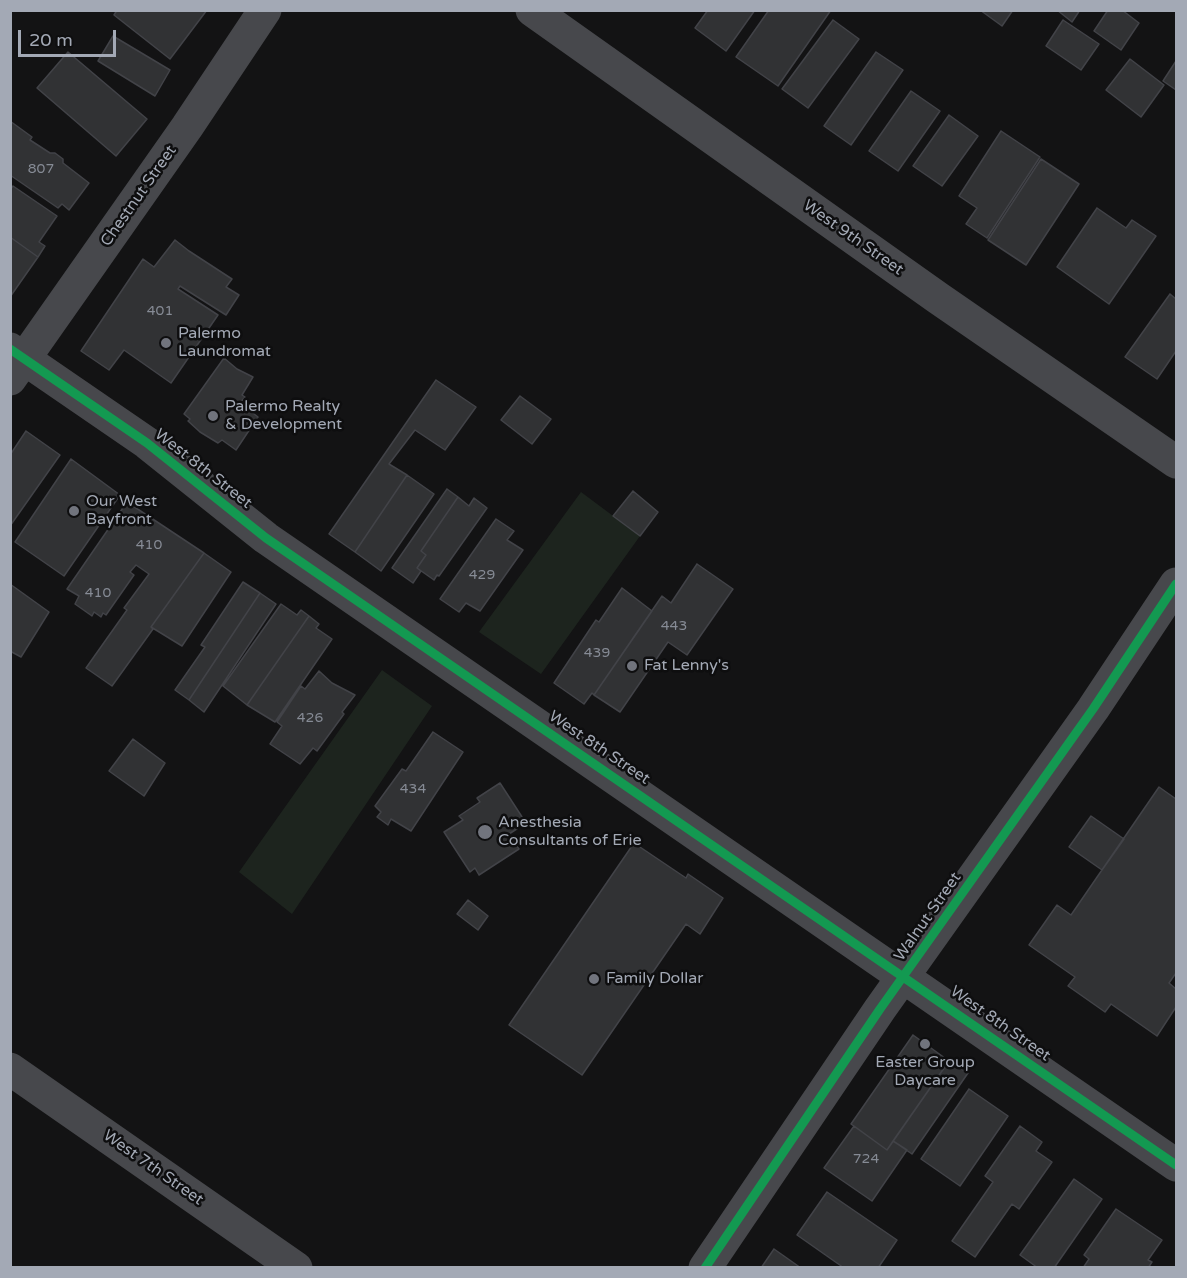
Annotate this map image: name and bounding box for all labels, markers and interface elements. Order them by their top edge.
scale bar [21,18,118,56]
text: 20 m [29,29,73,51]
street label: Chestnut Street [97,142,181,250]
house number: 807 [28,161,54,177]
street label: West 9th Street [799,196,907,280]
house number: 401 [147,303,173,319]
place label: Palermo Laundromat [178,324,271,362]
marker: Palermo Laundromat [159,336,173,350]
place label: Palermo Realty & Development [225,397,342,435]
marker: Palermo Realty & Development [206,409,220,423]
street label: West 8th Street [151,425,255,513]
place label: Our West Bayfront [86,492,157,530]
marker: Our West Bayfront [67,504,81,518]
house number: 410 [136,537,162,553]
house number: 429 [469,567,495,583]
house number: 410 [85,585,111,601]
house number: 443 [661,618,687,634]
house number: 439 [584,645,610,661]
place label: Fat Lenny's [644,656,729,676]
marker: Fat Lenny's [625,659,639,673]
street label: West 8th Street [545,707,653,789]
house number: 426 [297,710,323,726]
house number: 434 [400,781,426,797]
place label: Anesthesia Consultants of Erie [498,813,642,851]
marker: Anesthesia Consultants of Erie [476,823,494,841]
street label: Walnut Street [890,869,966,965]
place label: Family Dollar [606,969,703,989]
marker: Family Dollar [587,972,601,986]
street label: West 8th Street [946,982,1054,1066]
marker: Easter Group Daycare [918,1037,932,1051]
place label: Easter Group Daycare [875,1053,975,1091]
street label: West 7th Street [99,1126,207,1210]
house number: 724 [853,1151,879,1167]

